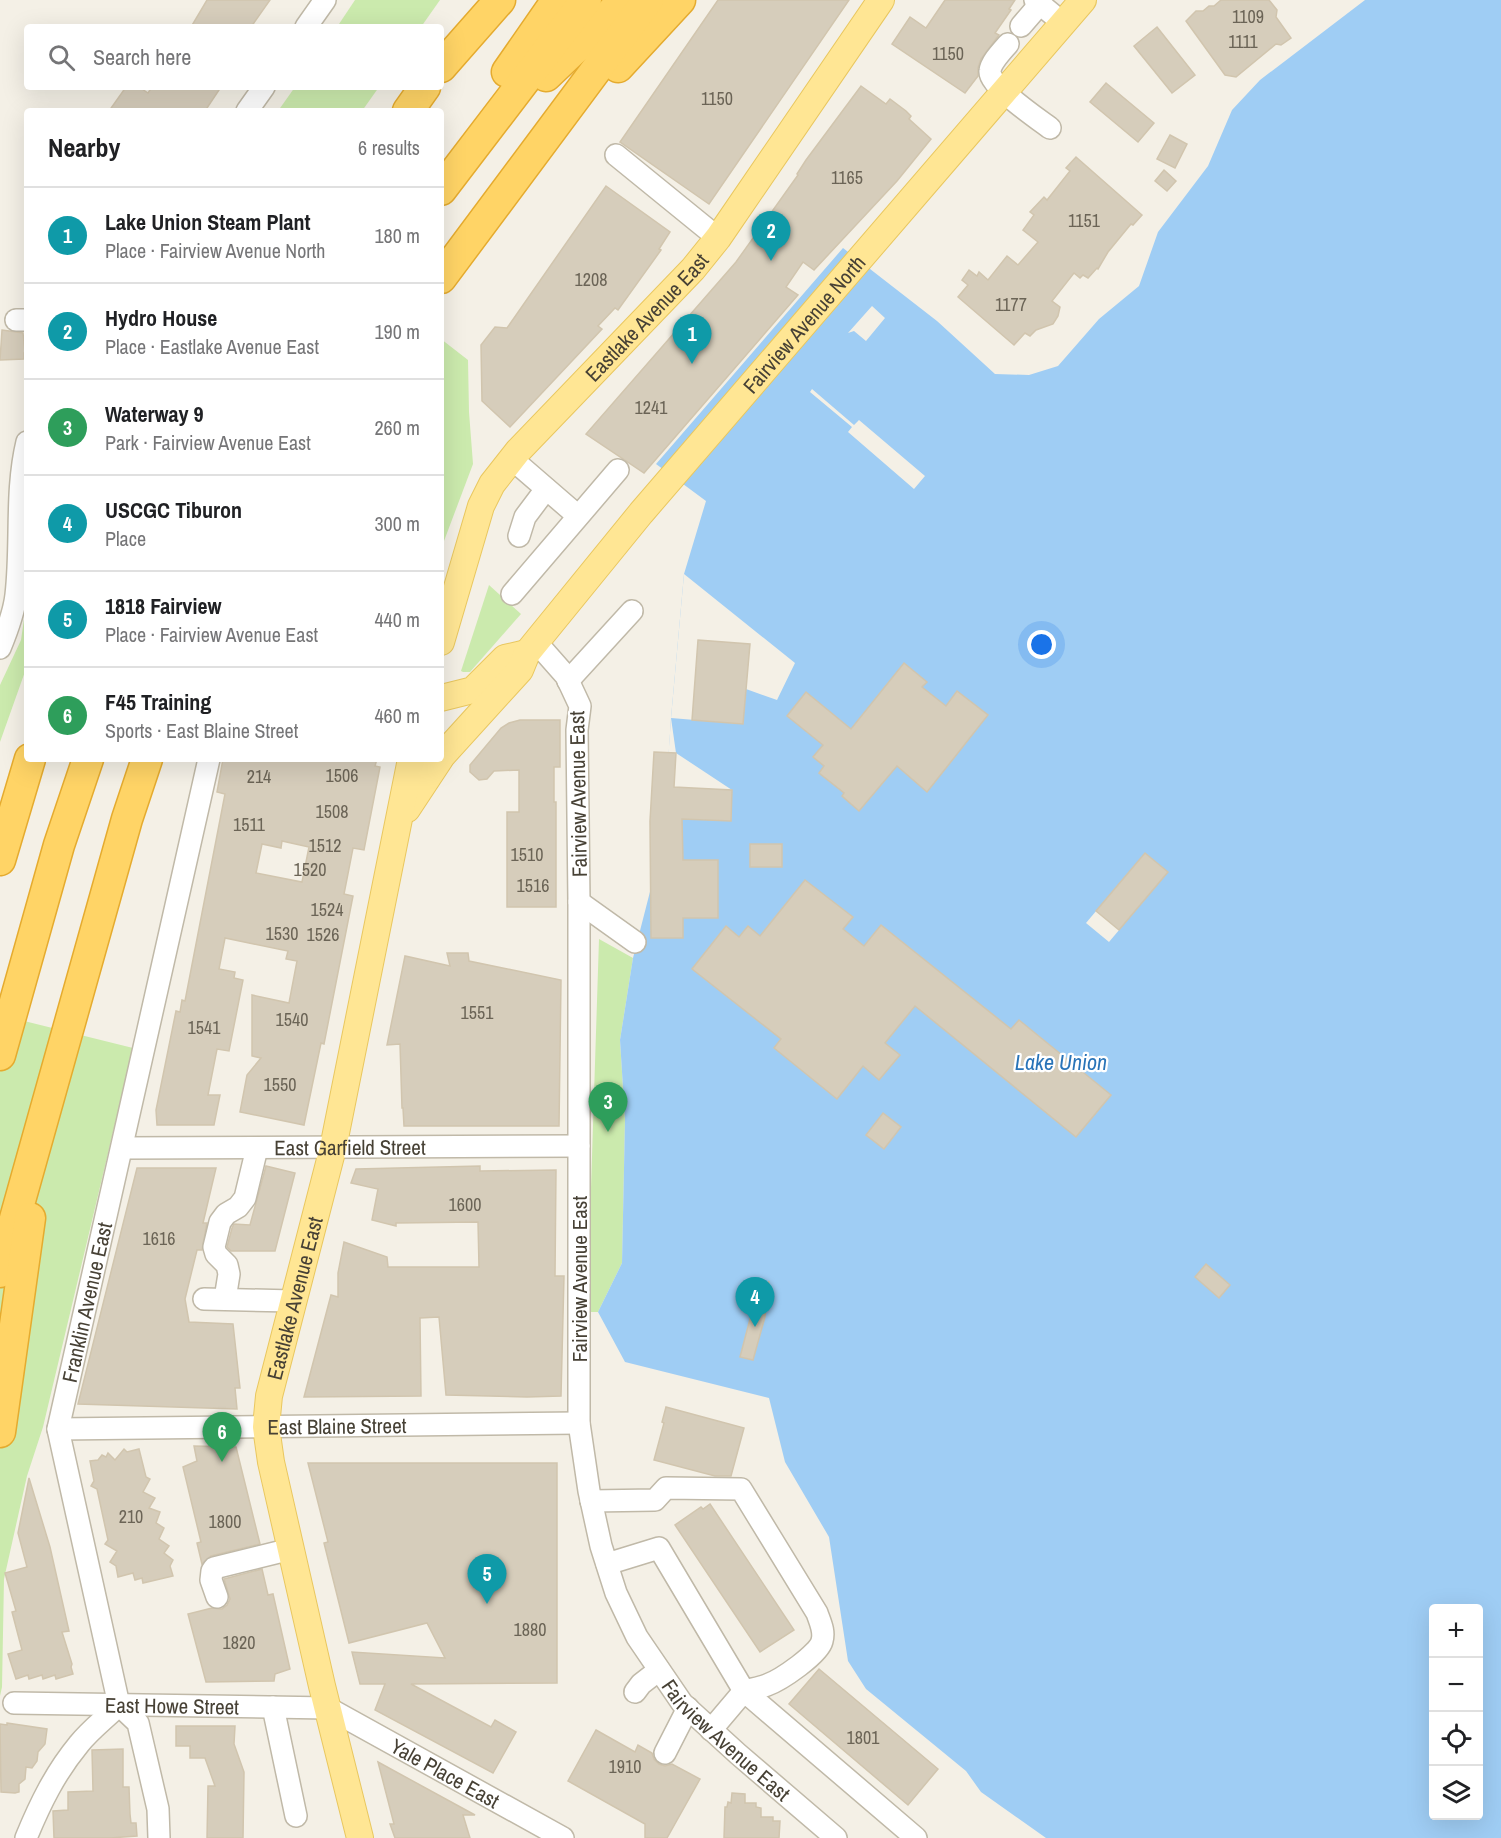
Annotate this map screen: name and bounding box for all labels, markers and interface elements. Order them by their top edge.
house number: 1109 [1232,4,1264,29]
search box [24,24,444,90]
house number: 1111 [1228,29,1259,54]
icon: search [45,41,78,74]
house number: 1150 [932,41,964,66]
text: Search here [93,42,191,72]
house number: 1150 [701,86,733,111]
text: Nearby [48,130,120,165]
text: 6 results [358,134,420,161]
house number: 1165 [831,165,863,190]
text: Lake Union Steam Plant [105,207,311,237]
house number: 1151 [1068,208,1101,233]
pin: 2 [752,212,790,261]
text: 1 [63,222,72,249]
text: 180 m [374,222,420,249]
text: Place · Fairview Avenue North [105,237,325,264]
street label: Eastlake Avenue East [578,247,715,388]
street label: Fairview Avenue North [736,249,872,399]
house number: 1208 [575,267,607,292]
house number: 1177 [995,292,1027,317]
text: Hydro House [105,303,217,333]
pin: 1 [672,314,712,364]
text: 2 [63,318,72,345]
text: 190 m [374,318,420,345]
text: Place · Eastlake Avenue East [105,333,319,360]
house number: 1241 [635,395,668,420]
text: Waterway 9 [105,399,204,429]
text: 3 [63,414,72,441]
text: 260 m [374,414,420,441]
text: Park · Fairview Avenue East [105,429,311,456]
text: USCGC Tiburon [105,495,242,525]
text: 4 [63,510,72,537]
text: 300 m [374,510,420,537]
text: Place [105,525,146,552]
text: 1818 Fairview [105,591,221,621]
text: 5 [63,606,72,633]
text: 440 m [374,606,420,633]
text: Place · Fairview Avenue East [105,621,318,648]
your location [1027,630,1056,659]
text: F45 Training [105,687,211,717]
text: 6 [63,702,72,729]
text: 460 m [374,702,420,729]
street label: Fairview Avenue East [562,710,594,877]
text: Sports · East Blaine Street [105,717,298,744]
house number: 1506 [326,763,358,788]
house number: 214 [247,764,271,789]
house number: 1508 [316,799,348,824]
house number: 1511 [233,812,266,837]
house number: 1512 [309,833,341,858]
house number: 1510 [511,842,543,867]
house number: 1520 [294,857,326,882]
house number: 1516 [517,873,549,898]
house number: 1524 [311,897,343,922]
house number: 1530 [266,921,298,946]
house number: 1526 [307,922,339,947]
house number: 1551 [461,1000,494,1025]
house number: 1540 [276,1007,308,1032]
house number: 1541 [188,1015,221,1040]
water label: Lake Union [1015,1047,1107,1077]
house number: 1550 [264,1072,296,1097]
pin: 3 [588,1082,628,1132]
street label: East Garfield Street [274,1132,426,1162]
house number: 1600 [449,1192,481,1217]
street label: Fairview Avenue East [565,1196,594,1362]
street label: Eastlake Avenue East [259,1213,329,1383]
street label: Franklin Avenue East [54,1219,119,1385]
house number: 1616 [143,1226,175,1251]
pin: 4 [736,1278,774,1327]
street label: East Blaine Street [267,1410,407,1441]
pin: 6 [202,1412,242,1462]
house number: 210 [119,1504,143,1529]
house number: 1800 [209,1509,241,1534]
pin: 5 [468,1554,506,1604]
map controls [1429,1604,1483,1820]
button: + [1429,1604,1483,1658]
house number: 1880 [514,1617,546,1642]
house number: 1820 [223,1630,255,1655]
button: − [1429,1658,1483,1712]
street label: Fairview Avenue East [655,1673,797,1807]
street label: East Howe Street [105,1690,239,1721]
button: locate [1429,1712,1483,1766]
house number: 1801 [847,1725,880,1750]
street label: Yale Place East [386,1731,505,1815]
house number: 1910 [609,1754,641,1779]
button: layers [1429,1766,1483,1820]

